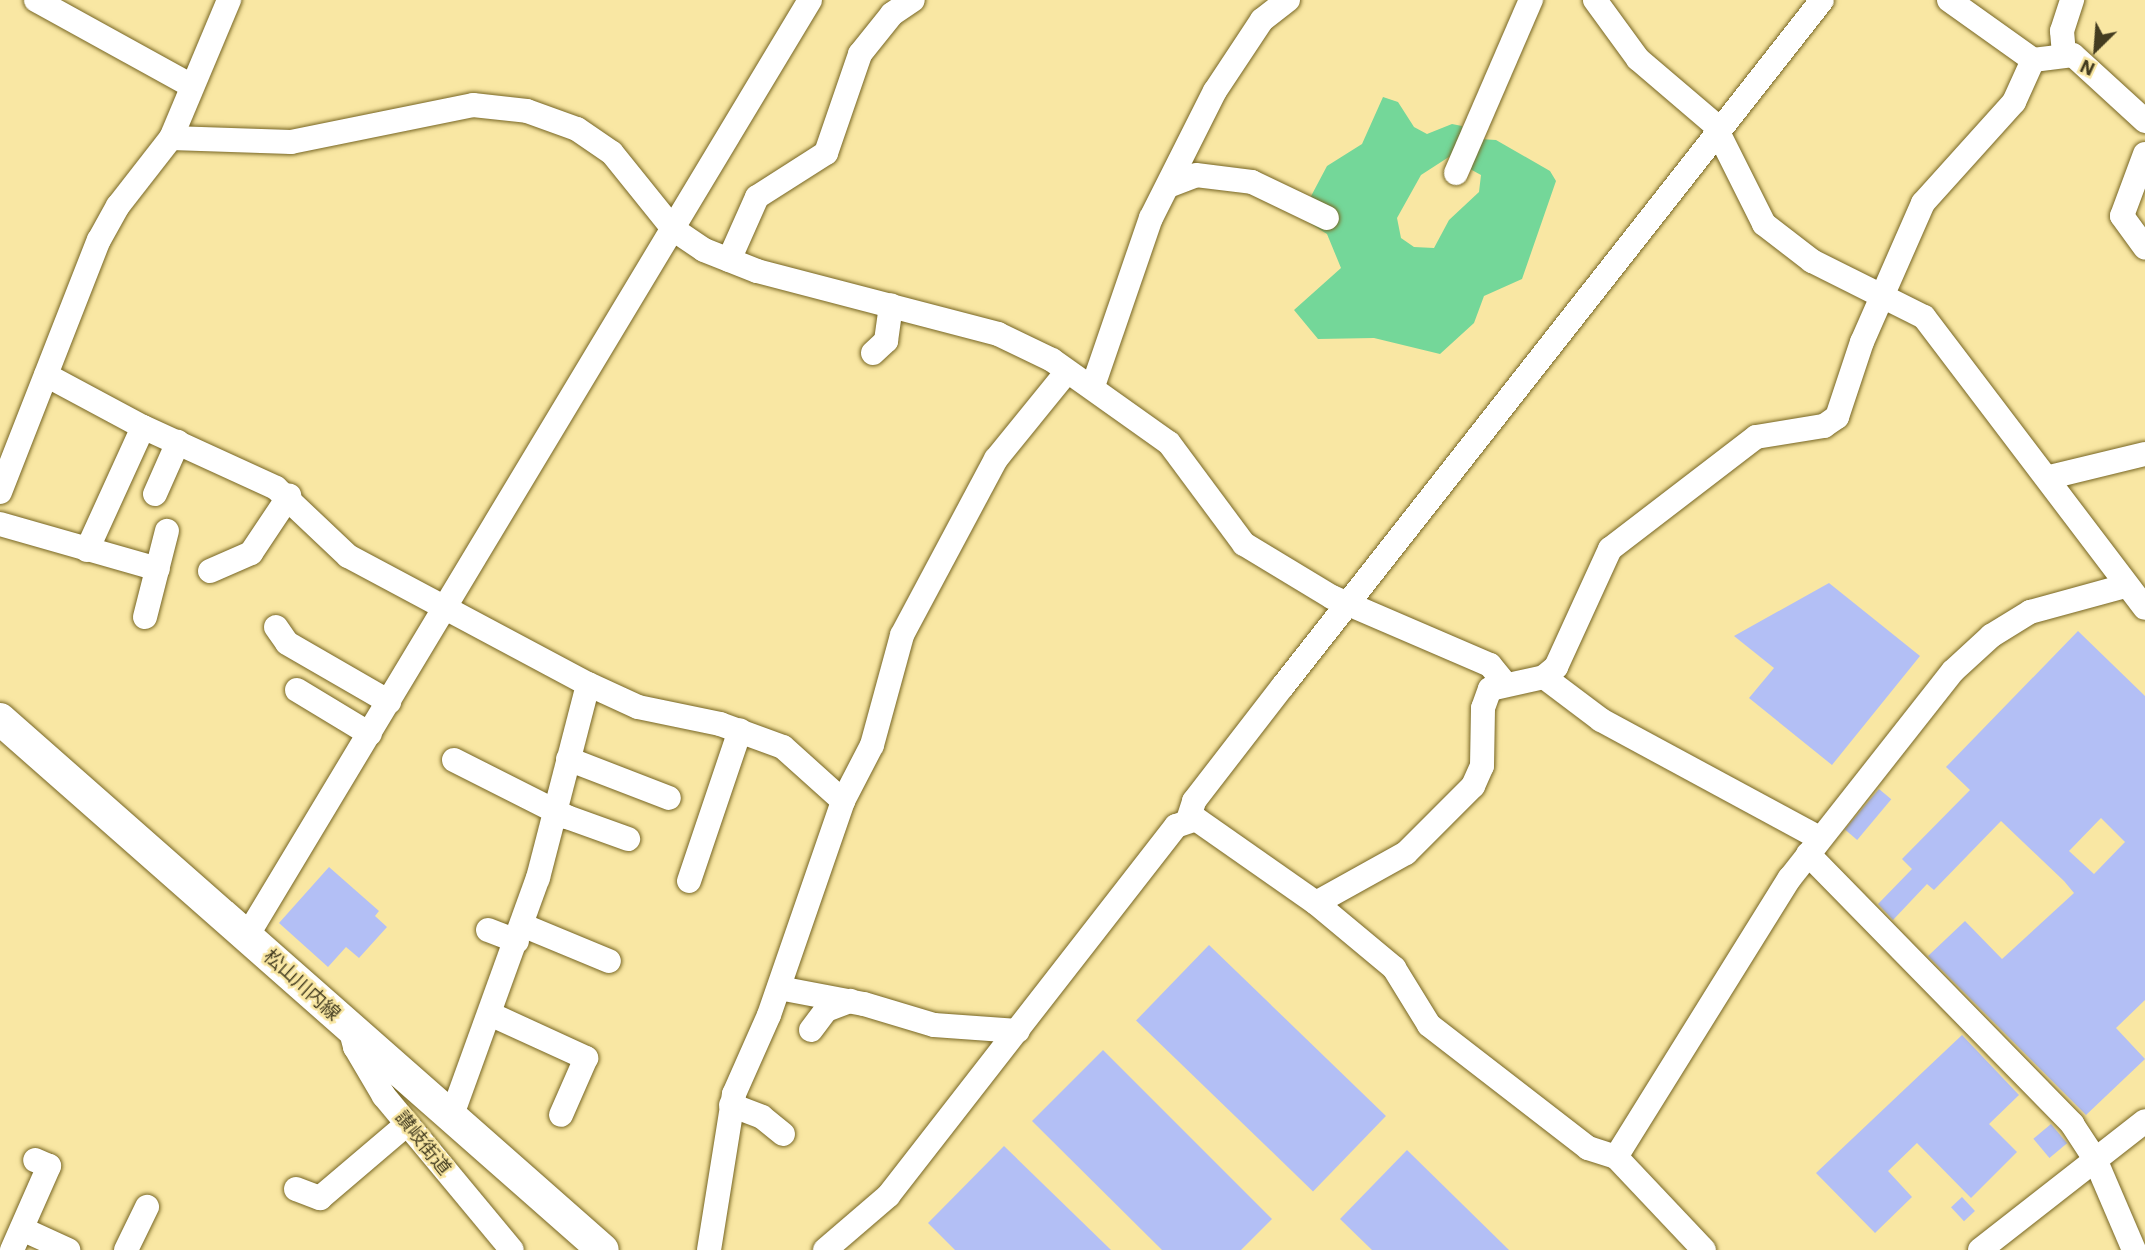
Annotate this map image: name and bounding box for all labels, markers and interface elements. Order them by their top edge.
north arrow [2061,14,2131,84]
text: N [2076,54,2098,82]
street label: 松山川内線 [259,945,345,1025]
street label: 讃岐街道 [390,1106,456,1180]

